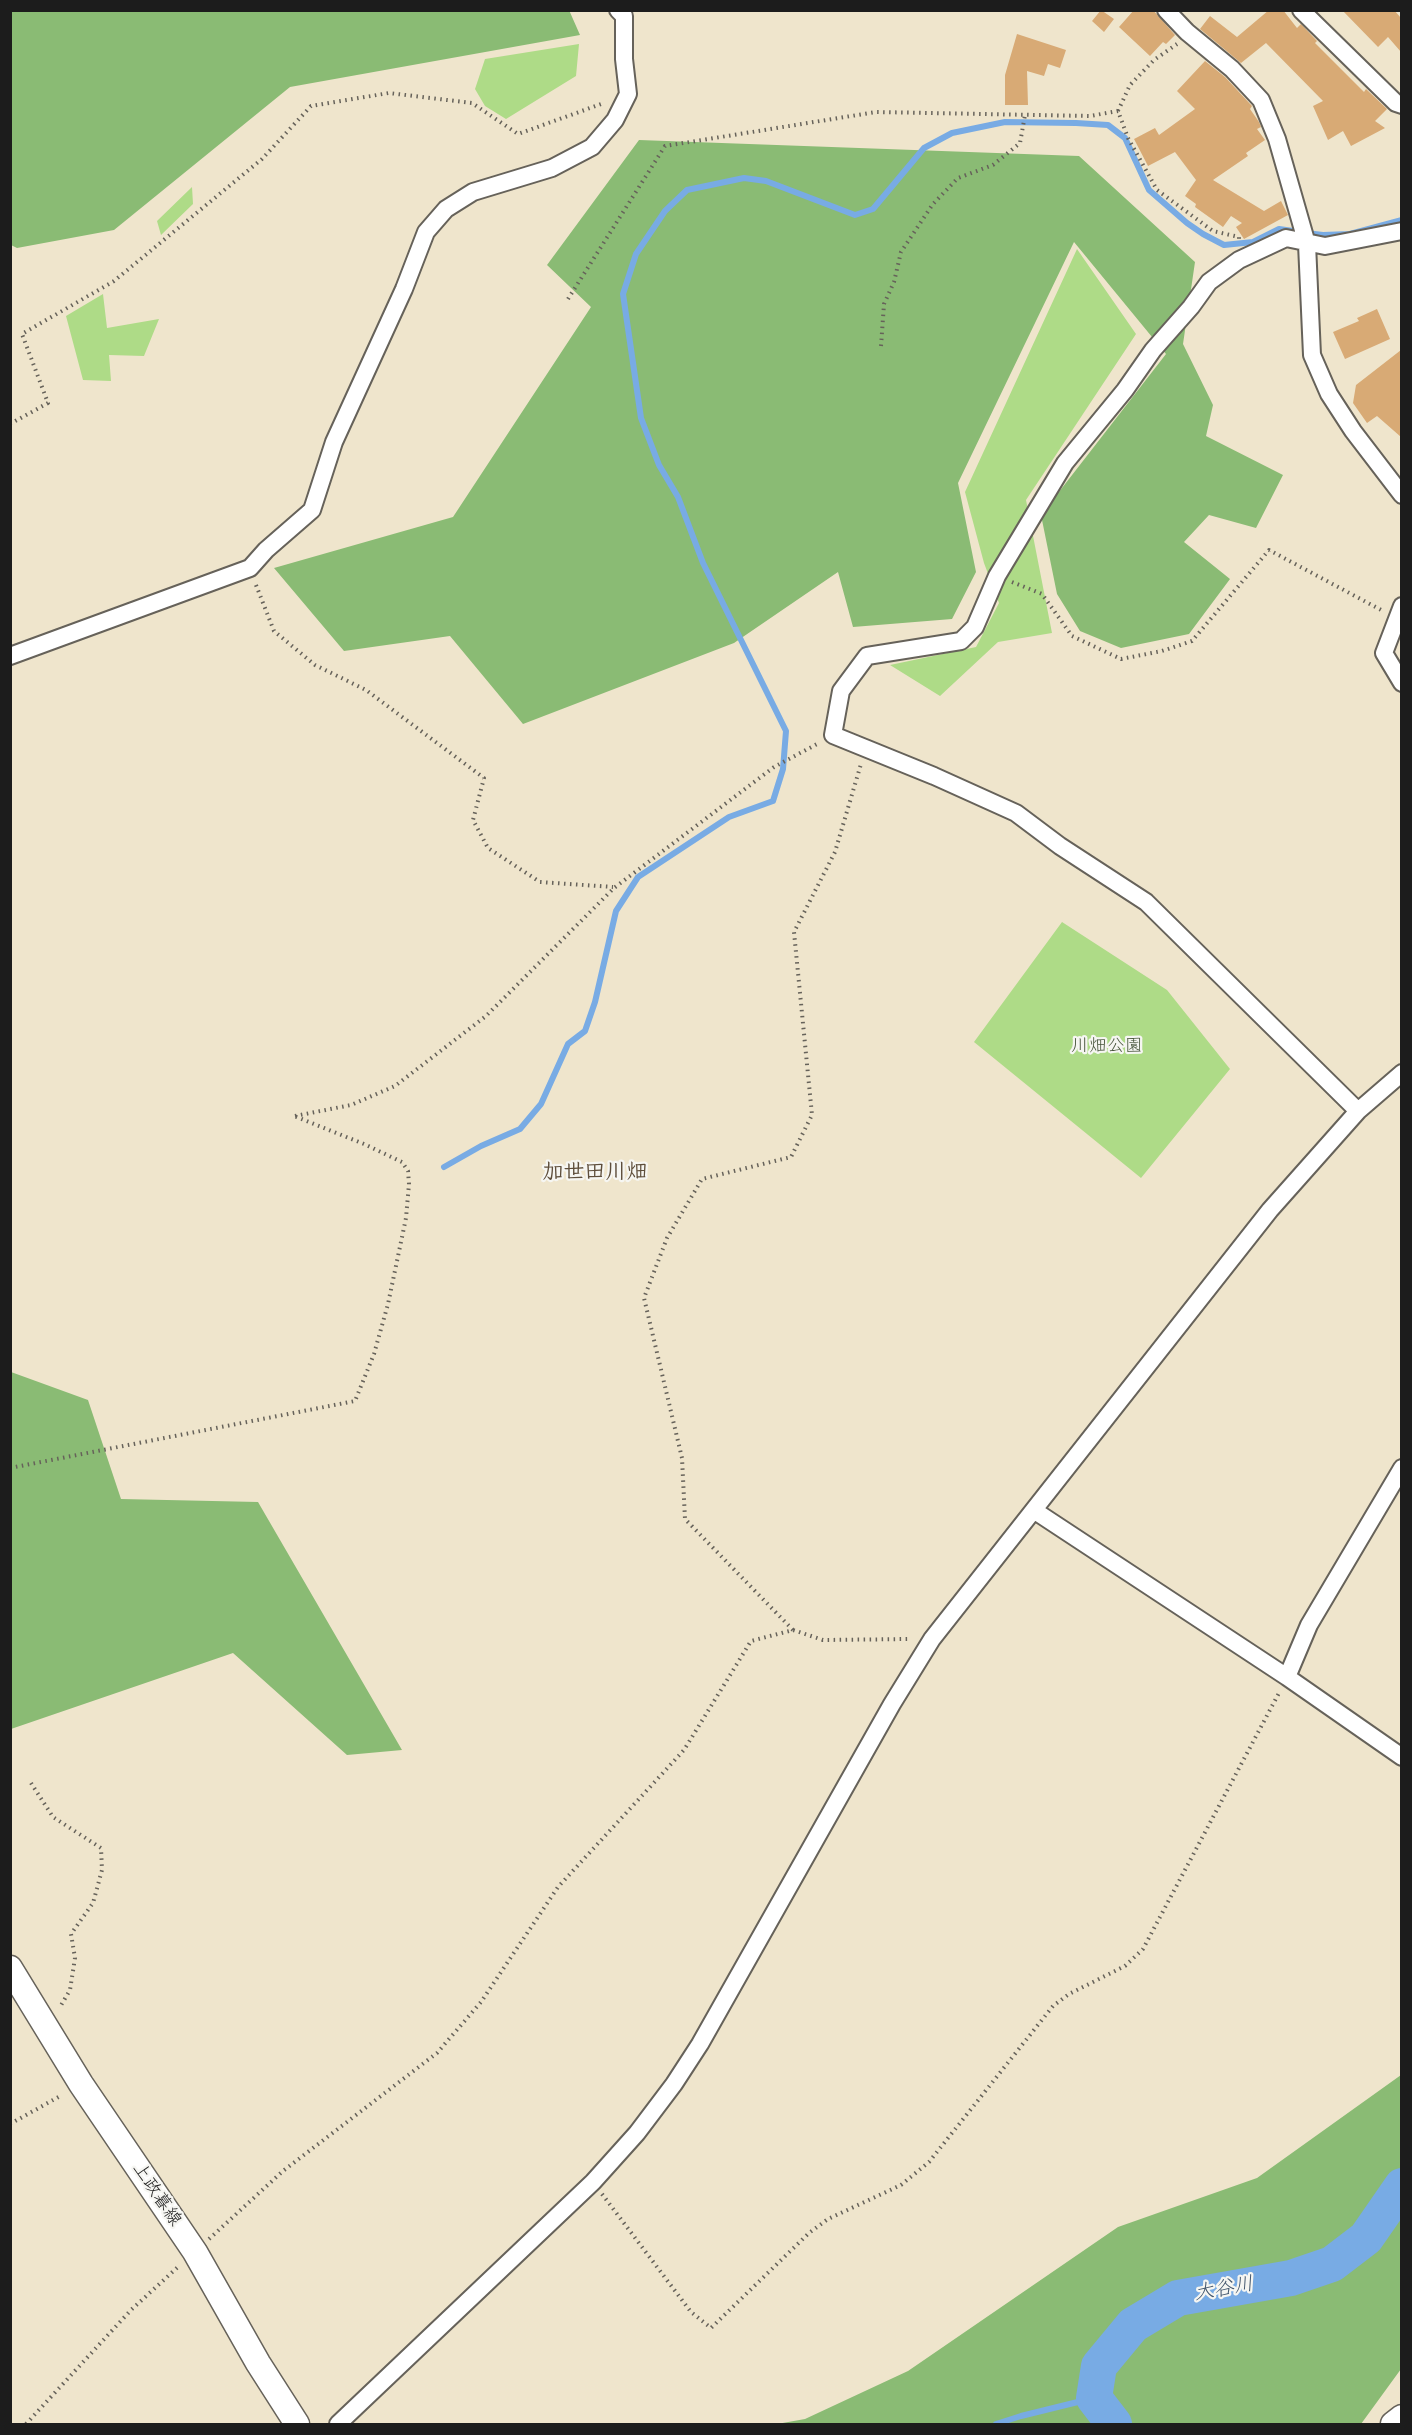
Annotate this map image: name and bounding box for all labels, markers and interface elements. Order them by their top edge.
park label: 川畑公園 [1071,1036,1143,1058]
district label: 加世田川畑 [543,1161,647,1187]
street label: 上政暮線 [127,2159,185,2231]
water label: 大谷川 [1192,2273,1256,2307]

